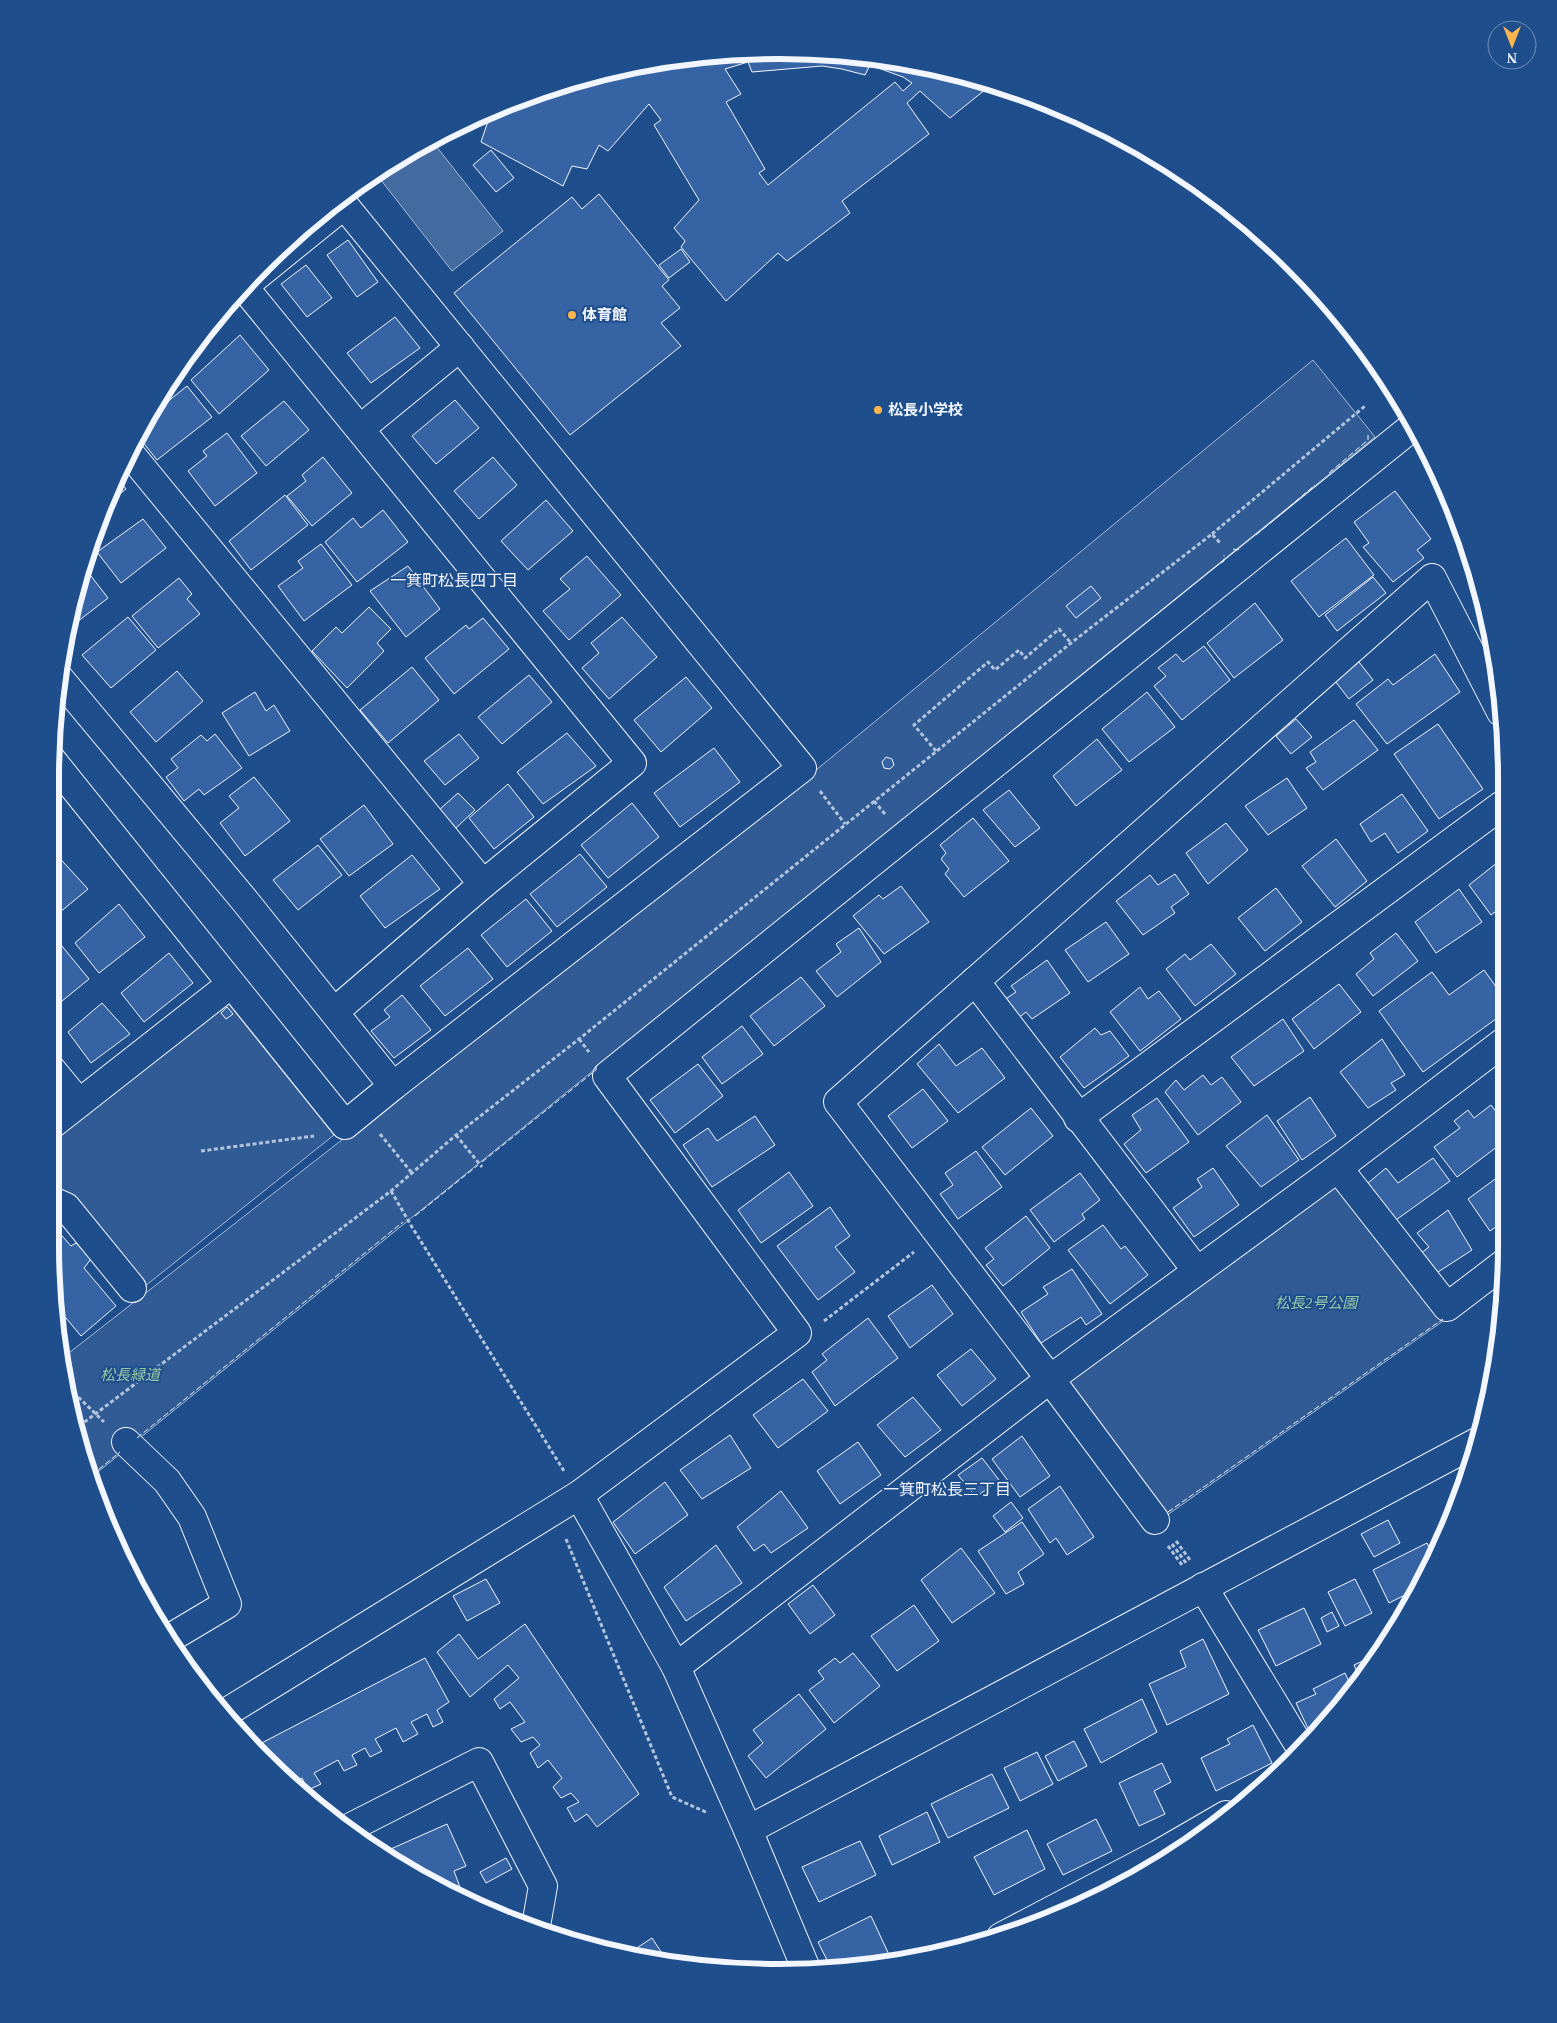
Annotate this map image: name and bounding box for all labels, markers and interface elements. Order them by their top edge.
north arrow [1487,20,1537,70]
text: N [1507,50,1517,65]
place label: 体育館 [582,307,627,323]
marker: 体育館 [566,309,578,321]
place label: 松長小学校 [888,402,963,418]
marker: 松長小学校 [872,404,884,416]
district label: 一箕町松長四丁目 [390,572,518,589]
park label: 松長2号公園 [1275,1295,1359,1311]
park label: 松長緑道 [100,1367,162,1383]
district label: 一箕町松長三丁目 [883,1481,1011,1498]

